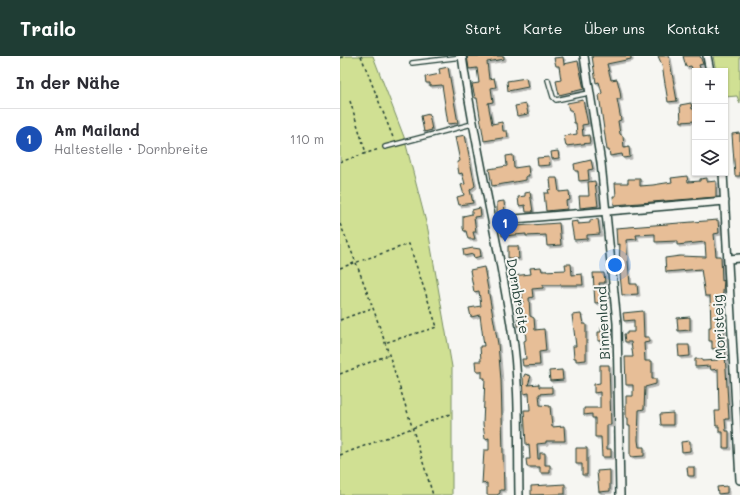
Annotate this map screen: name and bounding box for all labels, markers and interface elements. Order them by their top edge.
text: Trailo [20,16,76,41]
text: Start [465,19,501,38]
text: Karte [523,19,562,38]
text: Über uns [584,19,645,38]
text: Kontakt [667,19,720,38]
map controls [692,68,728,176]
button: + [692,68,728,104]
text: In der Nähe [16,71,120,93]
button: − [692,104,728,140]
text: Am Mailand [54,120,140,140]
text: 1 [26,130,32,147]
text: 110 m [290,130,324,147]
text: Haltestelle · Dornbreite [54,140,208,157]
button: layers [692,140,728,176]
pin: 1 [492,209,518,242]
your location [605,255,625,275]
street label: Dornbreite [503,257,534,335]
street label: Binnenland [591,286,614,360]
street label: Moristeig [707,294,730,360]

